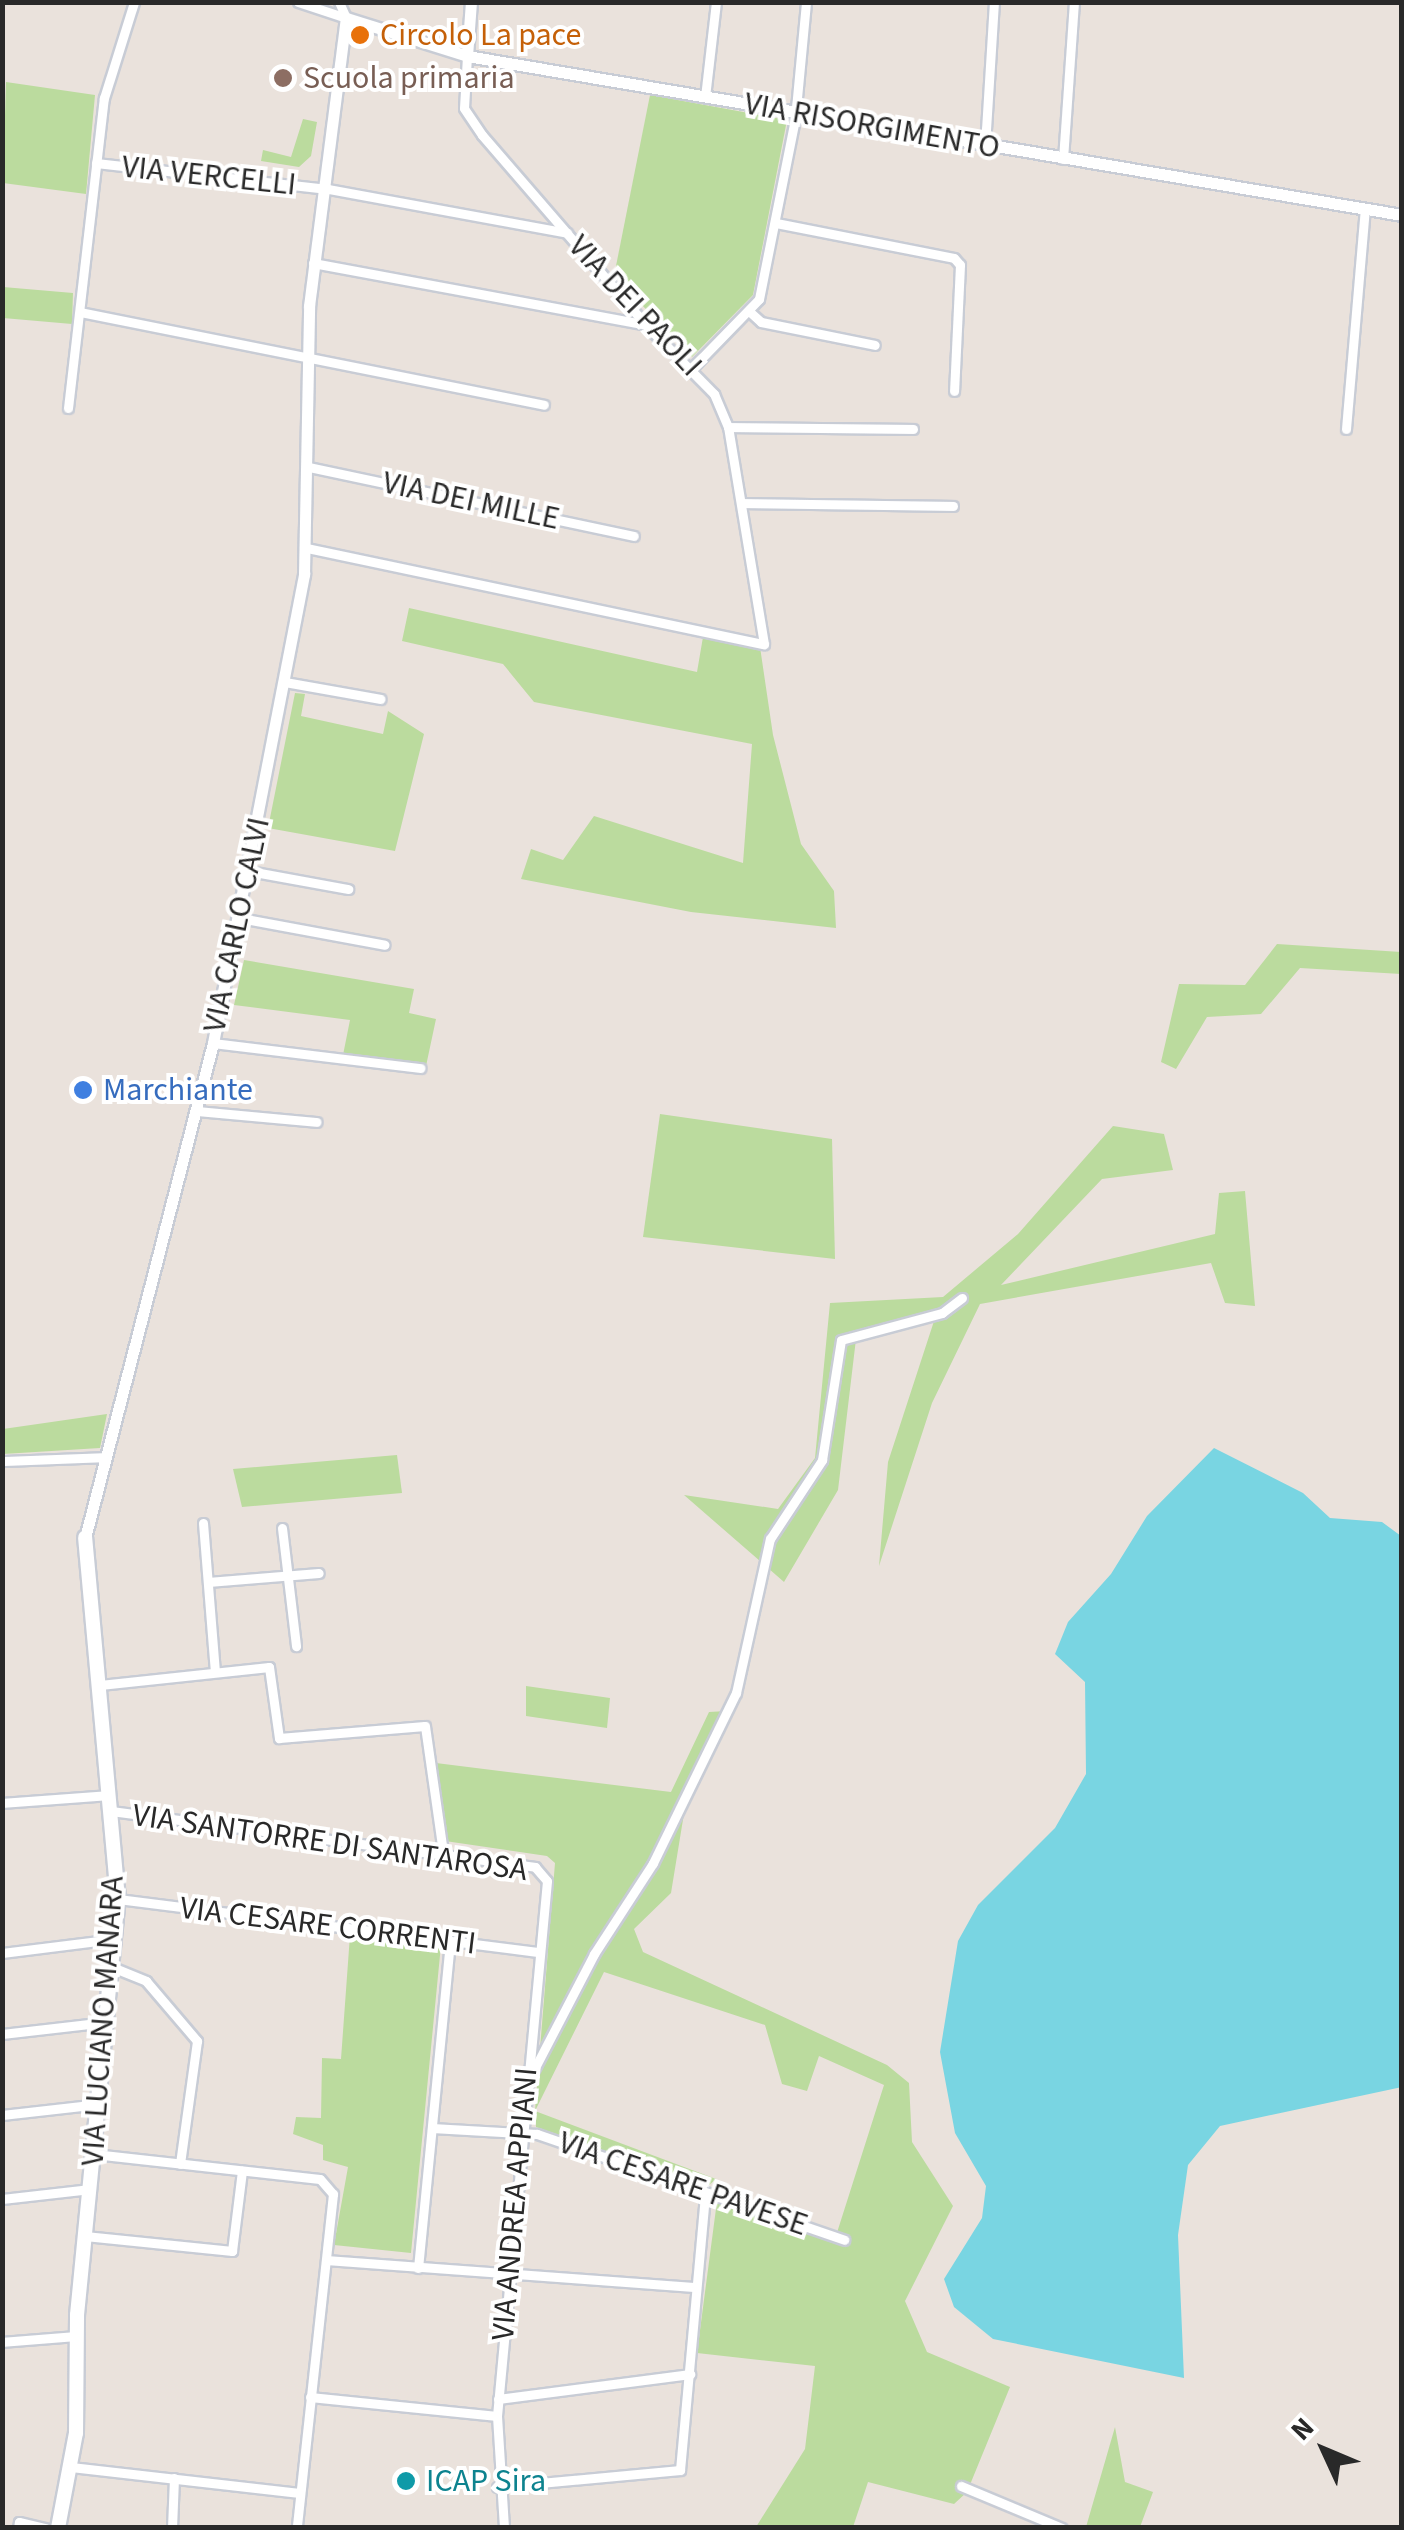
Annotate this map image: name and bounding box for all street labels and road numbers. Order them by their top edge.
street label: VIA RISORGIMENTO [741,85,1003,167]
street label: VIA VERCELLI [120,148,298,204]
street label: VIA DEI PAOLI [560,227,710,385]
street label: VIA DEI MILLE [379,464,563,538]
street label: VIA CARLO CALVI [196,814,278,1036]
street label: VIA SANTORRE DI SANTAROSA [130,1796,530,1890]
street label: VIA LUCIANO MANARA [74,1875,132,2167]
street label: VIA CESARE CORRENTI [178,1889,478,1963]
street label: VIA ANDREA APPIANI [484,2066,546,2342]
street label: VIA CESARE PAVESE [554,2123,812,2245]

